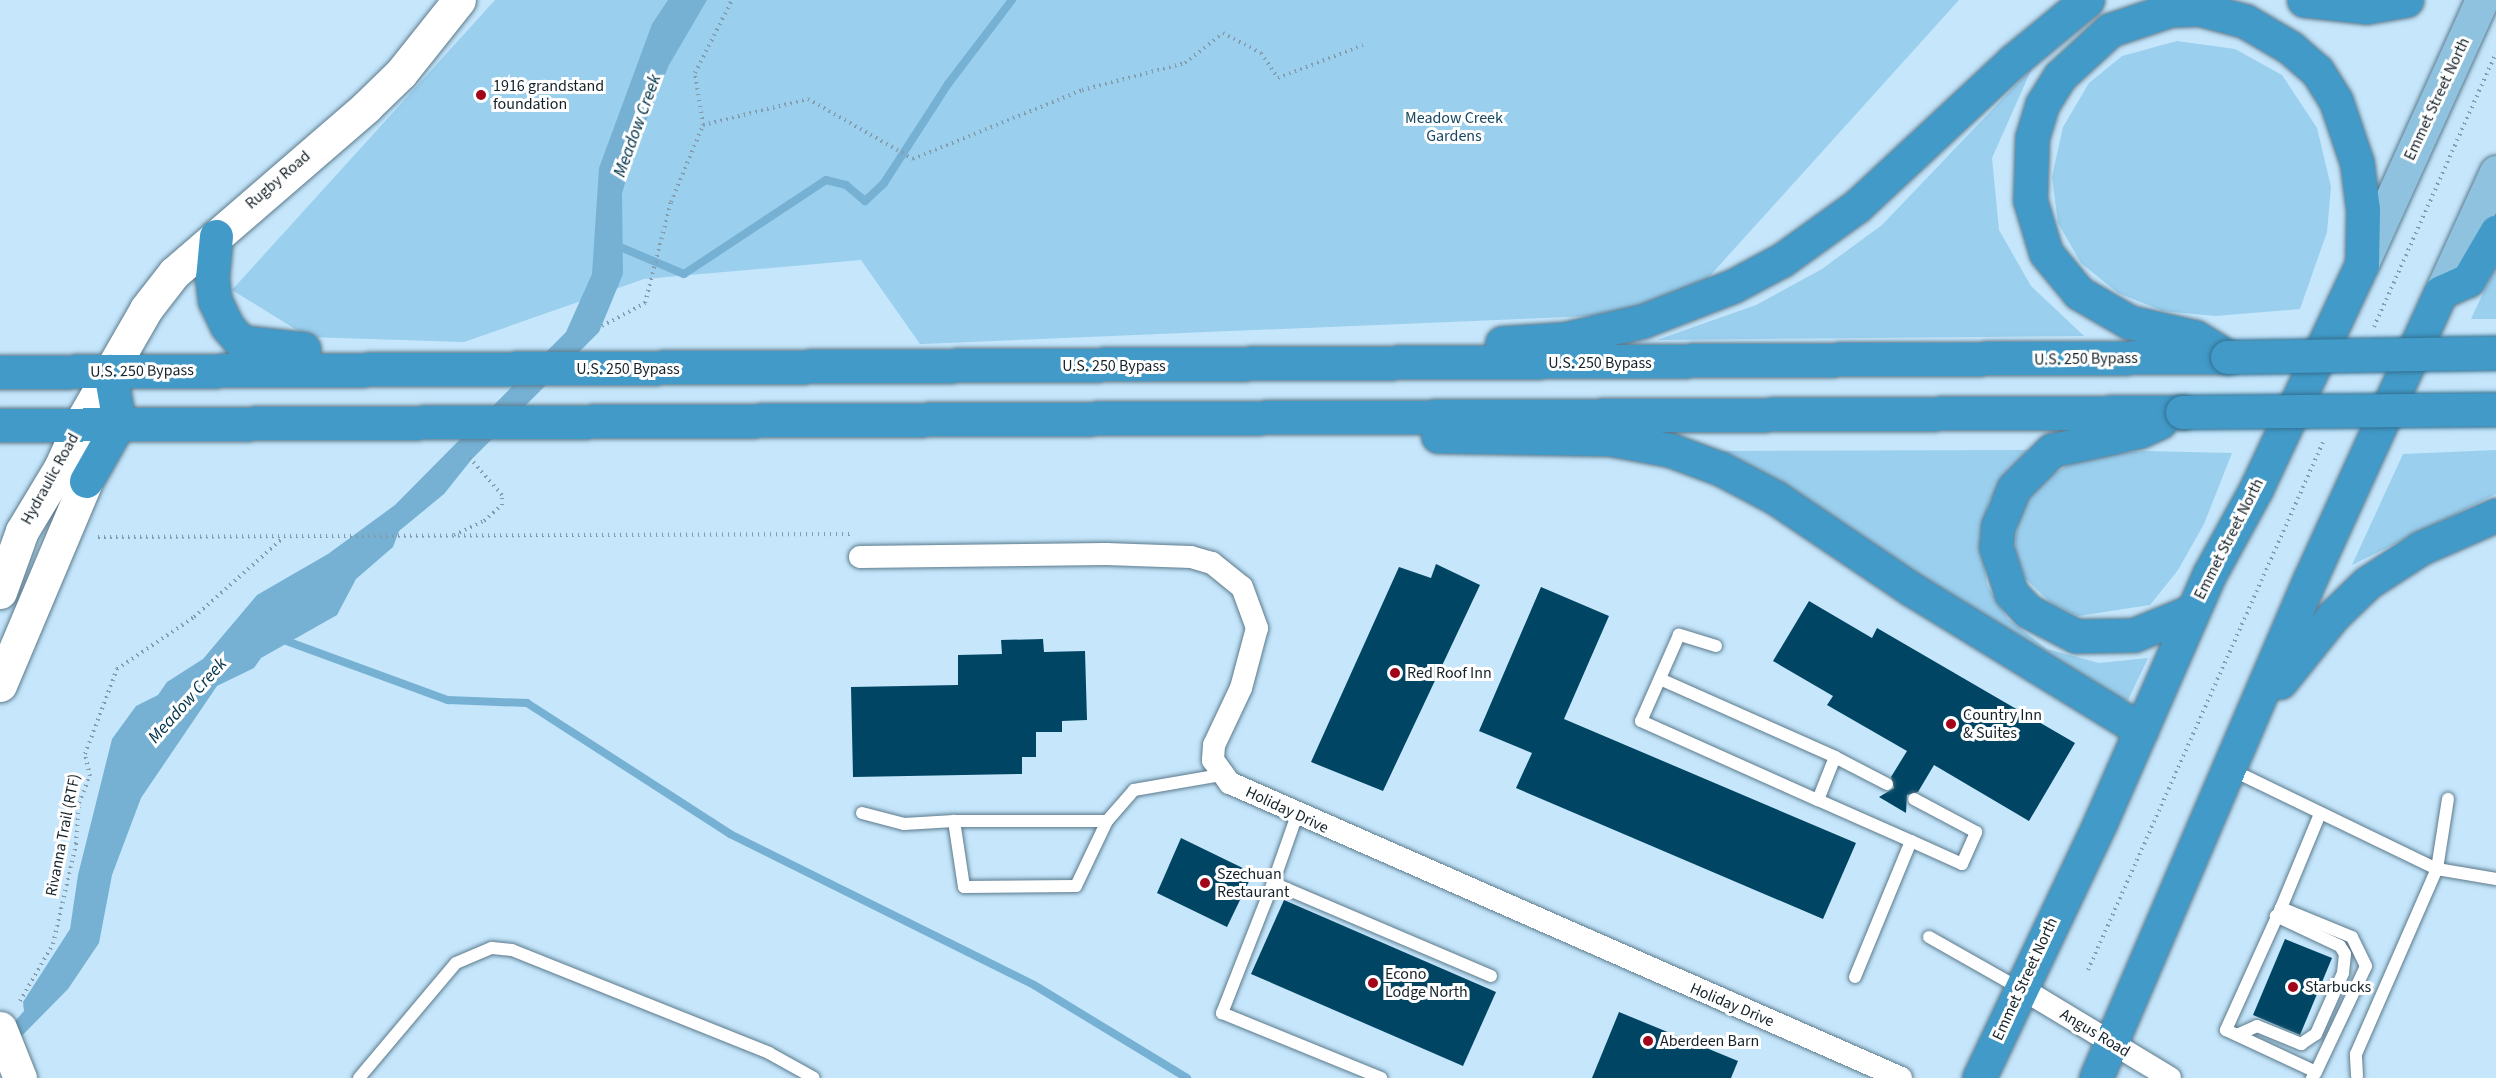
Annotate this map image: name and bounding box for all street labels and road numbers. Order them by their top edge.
street label: Emmet Street North [2400,35,2474,163]
street label: Rugby Road [242,147,314,213]
street label: U.S. 250 Bypass [2034,348,2138,370]
street label: U.S. 250 Bypass [1548,353,1652,373]
street label: U.S. 250 Bypass [1062,356,1166,376]
street label: U.S. 250 Bypass [576,359,680,379]
street label: U.S. 250 Bypass [90,360,194,382]
street label: Hydraulic Road [17,430,83,528]
street label: Emmet Street North [2190,475,2268,603]
street label: Rivanna Trail (RTF) [42,772,84,898]
street label: Holiday Drive [1242,782,1332,838]
street label: Emmet Street North [1988,915,2062,1043]
street label: Holiday Drive [1687,979,1777,1031]
street label: Angus Road [2056,1005,2134,1061]

